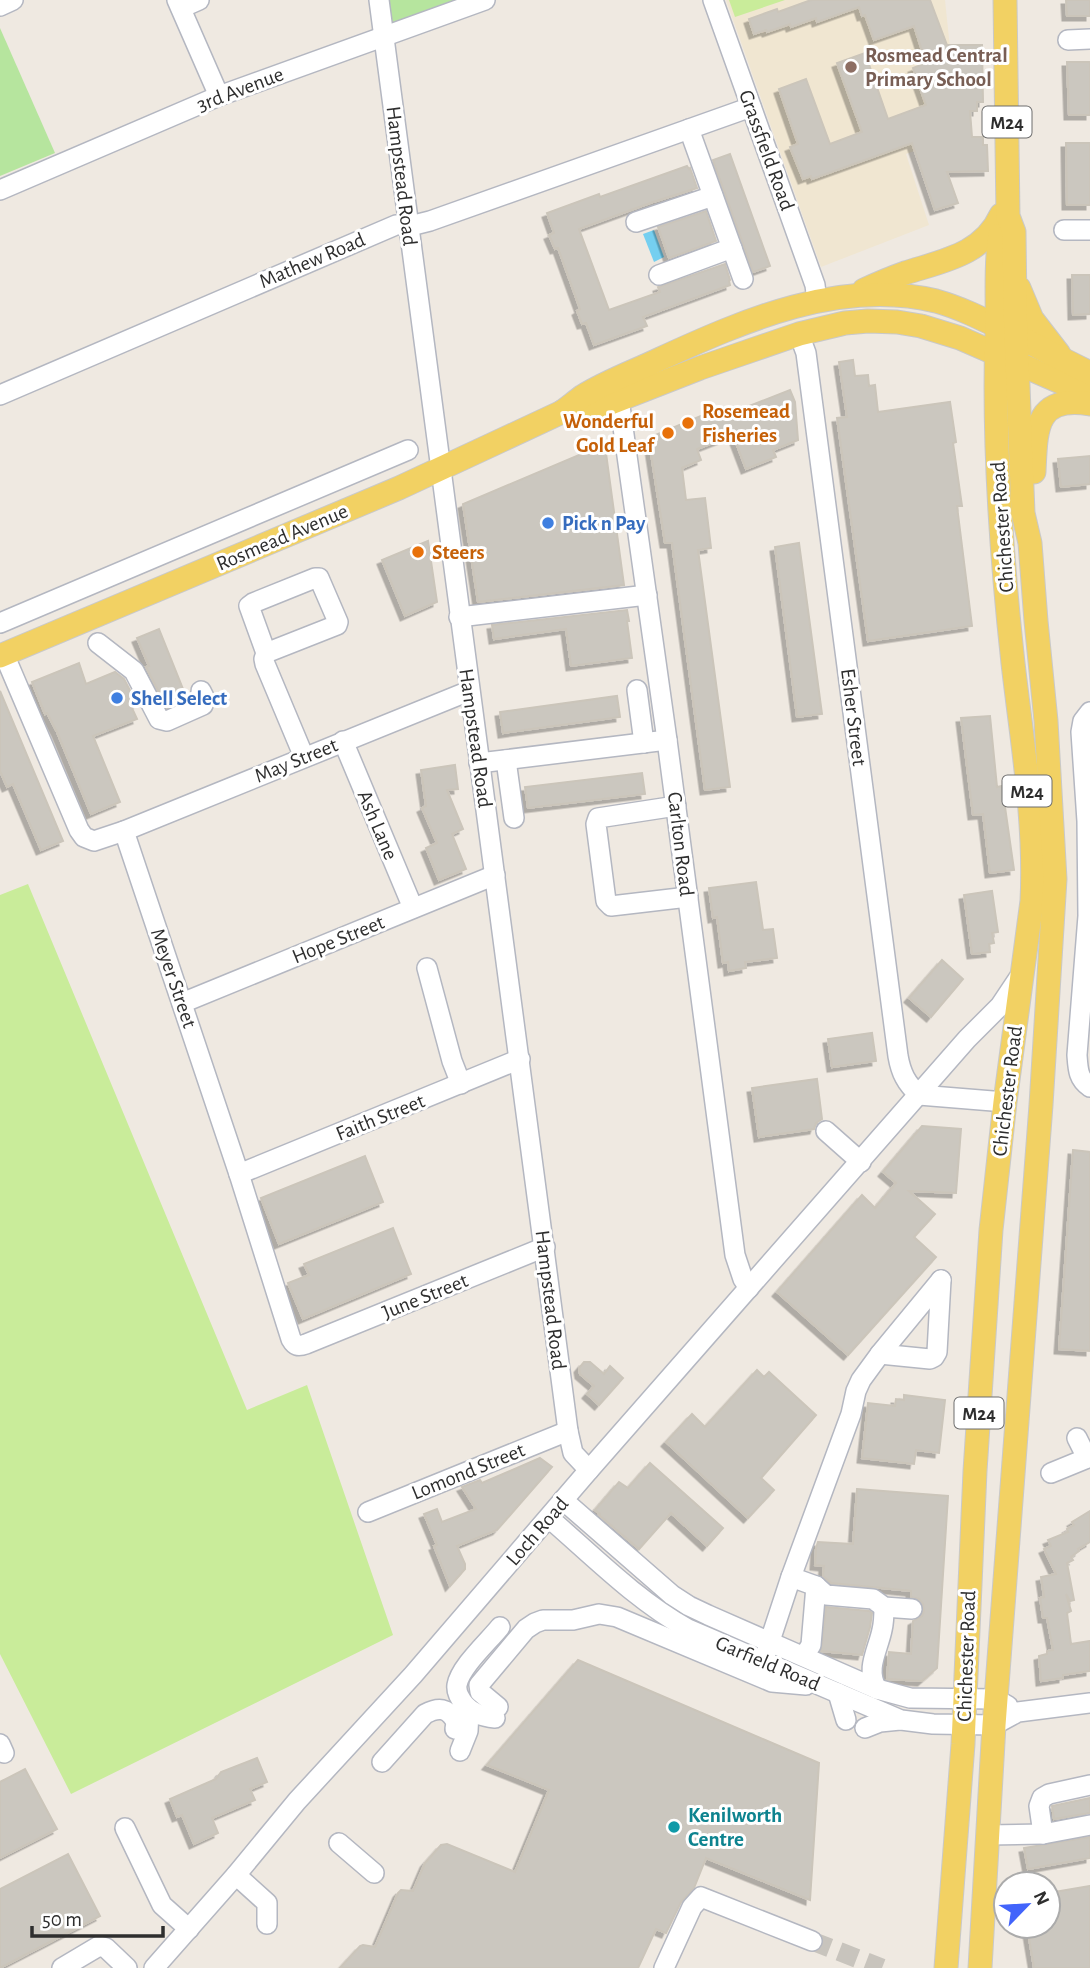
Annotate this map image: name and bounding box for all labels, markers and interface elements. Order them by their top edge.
place label: Rosmead Central Primary School [865,45,1008,90]
marker: Rosmead Central Primary School [843,59,859,75]
street label: 3rd Avenue [194,63,286,116]
street label: Grassfield Road [735,87,798,213]
street label: Hampstead Road [383,105,421,247]
road number: M24 [982,106,1032,138]
street label: Mathew Road [256,229,368,292]
place label: Rosemead Fisheries [702,401,790,446]
place label: Wonderful Gold Leaf [563,411,656,456]
marker: Rosemead Fisheries [680,415,696,431]
marker: Wonderful Gold Leaf [660,425,676,441]
street label: Chichester Road [987,461,1018,593]
street label: Rosmead Avenue [213,500,351,575]
place label: Pick n Pay [562,513,646,534]
marker: Pick n Pay [540,515,556,531]
place label: Steers [432,542,485,563]
marker: Steers [410,544,426,560]
street label: Hampstead Road [455,667,496,809]
street label: Esher Street [837,667,870,767]
place label: Shell Select [131,688,227,709]
marker: Shell Select [109,690,125,706]
street label: May Street [252,734,341,787]
road number: M24 [1002,776,1052,806]
street label: Ash Lane [354,787,401,863]
street label: Carlton Road [664,791,697,898]
street label: Hope Street [289,911,388,967]
street label: Meyer Street [147,926,200,1031]
street label: Chichester Road [989,1024,1026,1158]
street label: Faith Street [333,1090,428,1145]
street label: Hampstead Road [532,1229,570,1371]
street label: June Street [379,1270,471,1323]
road number: M24 [954,1398,1004,1428]
street label: Lomond Street [409,1439,528,1504]
street label: Loch Road [502,1493,573,1570]
street label: Chichester Road [954,1590,979,1722]
street label: Garfield Road [712,1632,823,1695]
place label: Kenilworth Centre [688,1805,782,1850]
marker: Kenilworth Centre [666,1819,682,1835]
north arrow [992,1870,1062,1940]
text: N [1030,1888,1052,1908]
scale bar [32,1895,163,1939]
text: 50 m [42,1909,82,1930]

